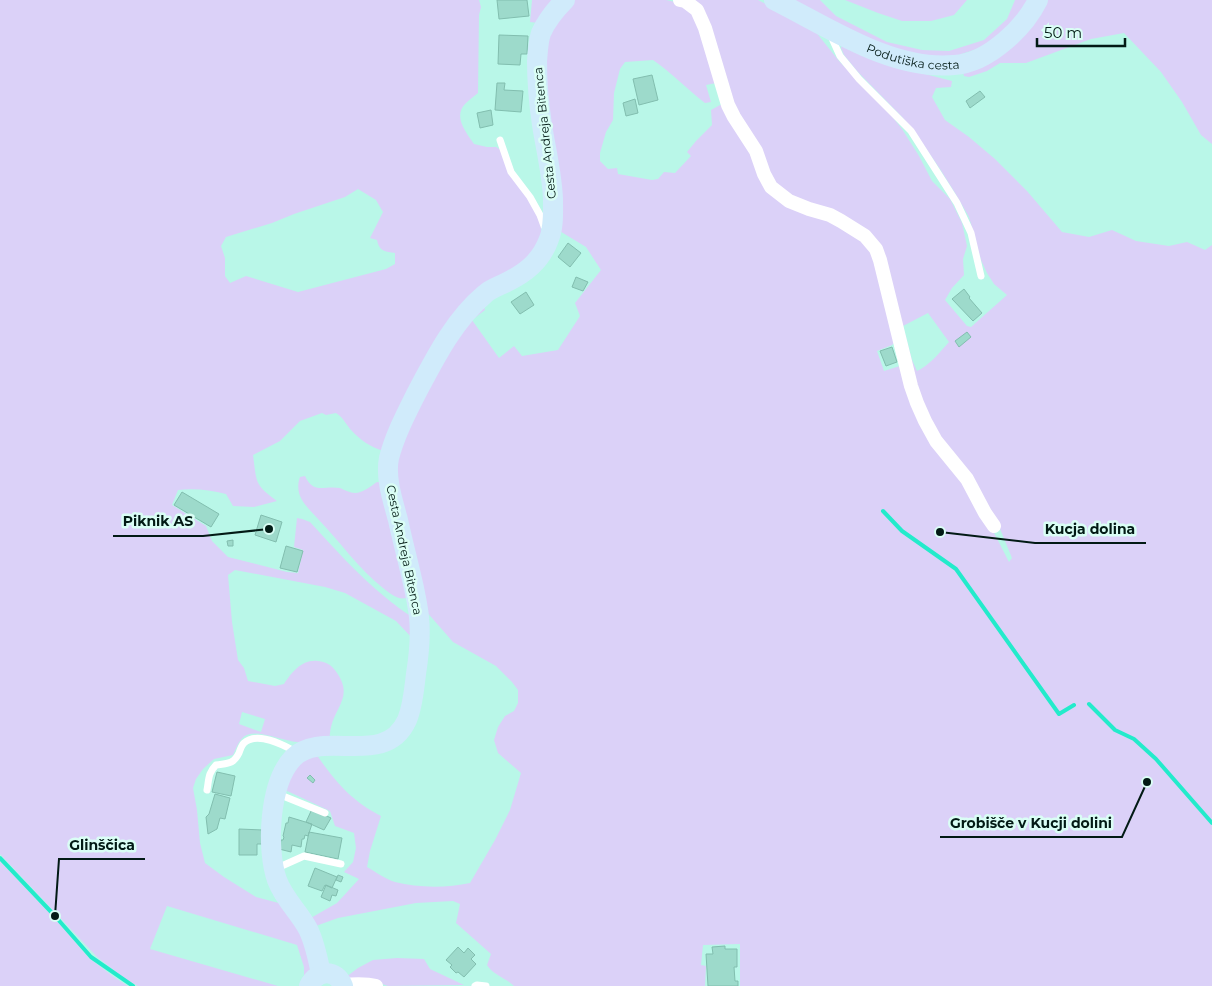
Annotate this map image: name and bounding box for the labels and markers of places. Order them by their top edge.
callout: Piknik AS [113,507,203,536]
callout: Kucja dolina [1035,514,1146,543]
callout: Grobišče v Kucji dolini [940,808,1122,837]
callout: Glinščica [59,830,145,859]

